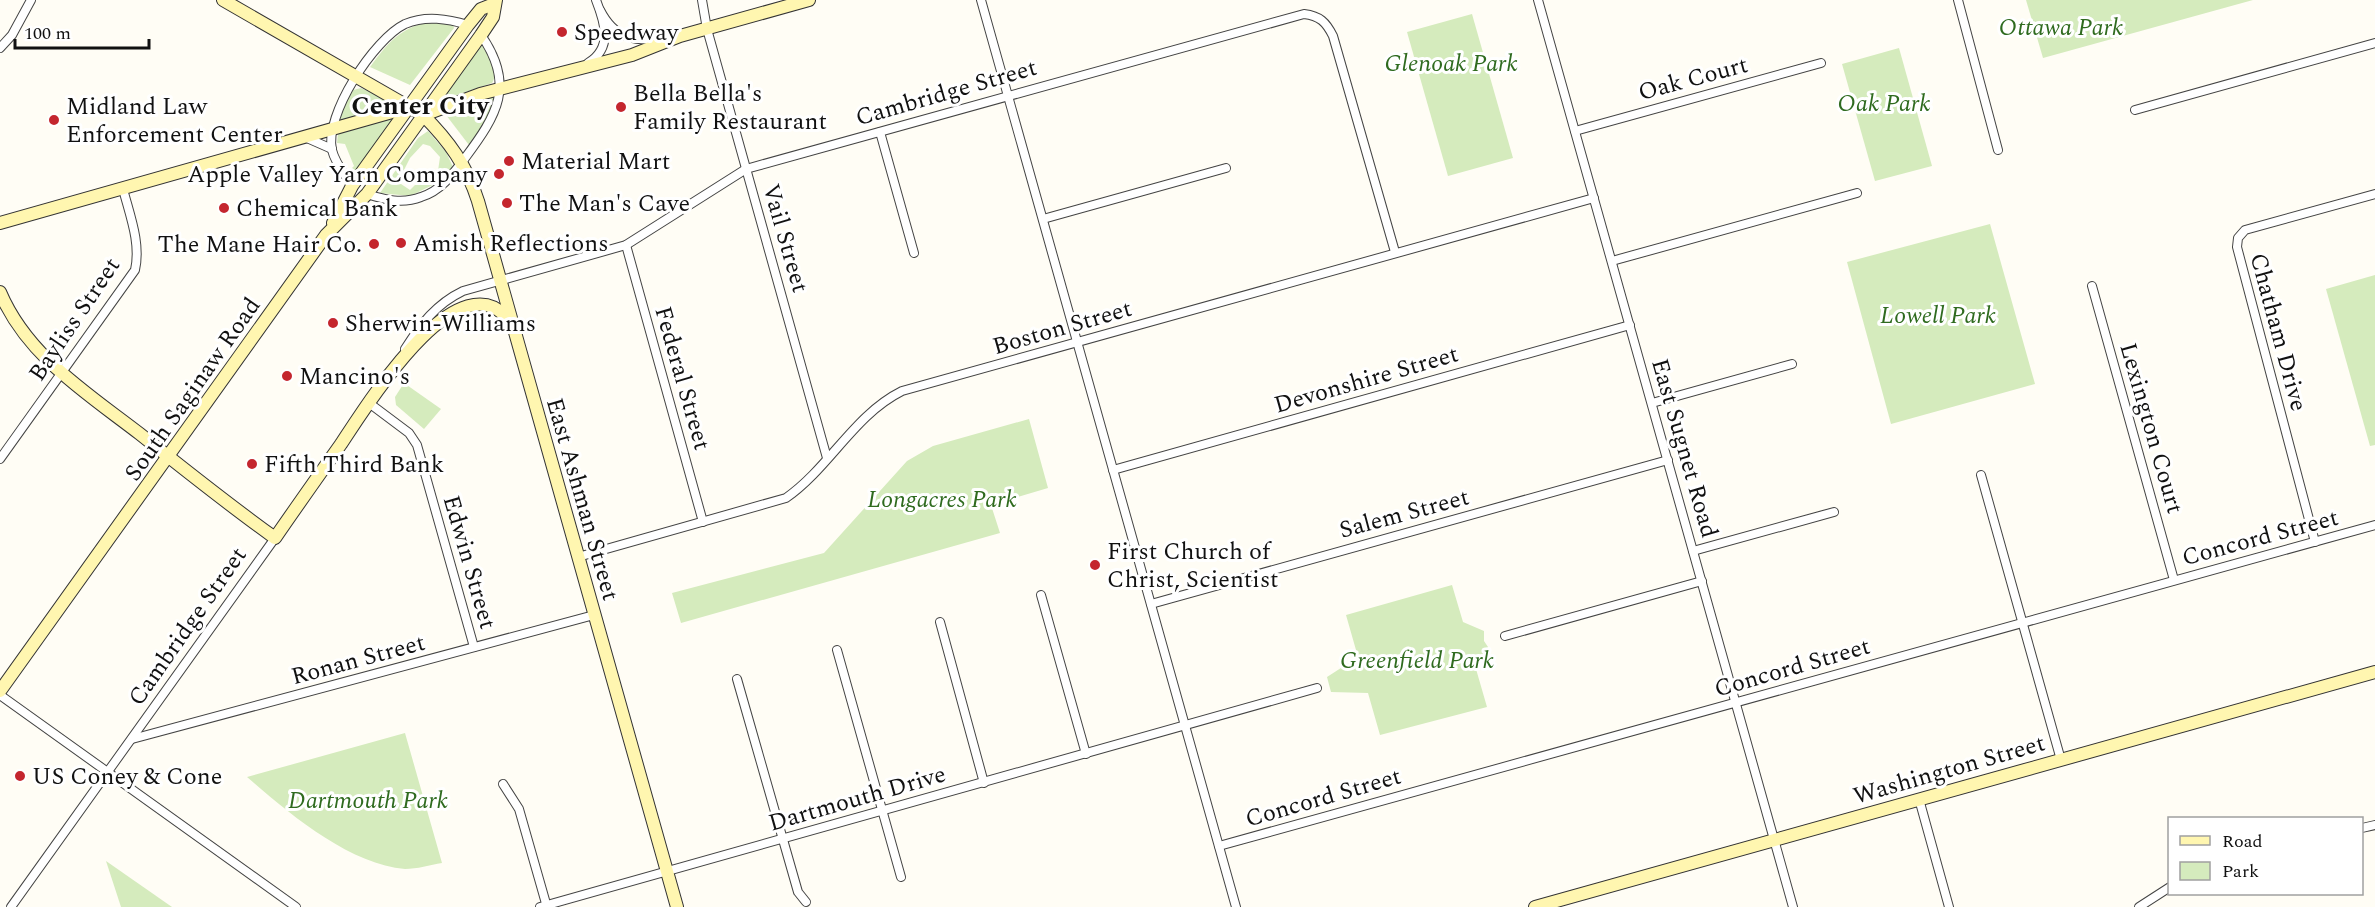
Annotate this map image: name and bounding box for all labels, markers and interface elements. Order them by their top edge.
park label: Ottawa Park [1999,10,2123,46]
scale bar [15,12,148,50]
place label: Speedway [574,15,680,51]
text: 100 m [24,20,71,47]
marker: Speedway [555,25,569,39]
park label: Glenoak Park [1384,46,1518,82]
street label: Oak Court [1634,47,1752,111]
street label: Cambridge Street [851,50,1041,136]
place label: Bella Bella's Family Restaurant [633,76,827,140]
district label: Center City [351,86,490,126]
park label: Oak Park [1837,86,1931,122]
place label: Midland Law Enforcement Center [66,89,283,153]
marker: Bella Bella's Family Restaurant [614,100,628,114]
marker: Midland Law Enforcement Center [47,113,61,127]
place label: Material Mart [521,144,670,180]
marker: Material Mart [502,154,516,168]
place label: Apple Valley Yarn Company [187,157,488,193]
marker: Apple Valley Yarn Company [492,167,506,181]
street label: Vail Street [752,180,818,297]
place label: The Man's Cave [519,186,690,222]
place label: Chemical Bank [236,191,398,227]
marker: The Man's Cave [500,196,514,210]
marker: Chemical Bank [217,201,231,215]
place label: Amish Reflections [413,226,609,262]
place label: The Mane Hair Co. [158,227,362,263]
marker: Amish Reflections [394,236,408,250]
marker: The Mane Hair Co. [367,237,381,251]
street label: Chatham Drive [2240,249,2316,415]
street label: Bayliss Street [20,250,130,389]
street label: South Saginaw Road [116,290,270,489]
street label: Boston Street [988,291,1136,365]
park label: Lowell Park [1880,298,1996,334]
street label: Federal Street [644,302,720,454]
place label: Sherwin-Williams [345,306,536,342]
marker: Sherwin-Williams [326,316,340,330]
street label: Devonshire Street [1270,336,1463,424]
street label: Lexington Court [2109,339,2193,518]
street label: East Sugnet Road [1641,354,1727,542]
place label: Mancino's [299,359,410,395]
marker: Mancino's [280,369,294,383]
street label: East Ashman Street [536,394,628,605]
place label: Fifth Third Bank [264,447,444,483]
marker: Fifth Third Bank [245,457,259,471]
street label: Salem Street [1335,479,1473,549]
park label: Longacres Park [867,482,1017,518]
street label: Edwin Street [433,491,505,633]
street label: Concord Street [2178,500,2343,576]
place label: First Church of Christ, Scientist [1107,534,1279,598]
street label: Cambridge Street [119,540,256,713]
marker: First Church of Christ, Scientist [1088,558,1102,572]
street label: Ronan Street [287,625,429,695]
street label: Concord Street [1710,629,1874,707]
park label: Greenfield Park [1340,643,1494,679]
street label: Washington Street [1849,725,2049,815]
street label: Dartmouth Drive [764,756,950,841]
place label: US Coney & Cone [32,759,222,795]
street label: Concord Street [1241,759,1405,837]
marker: US Coney & Cone [13,769,27,783]
park label: Dartmouth Park [288,783,448,819]
legend [2168,817,2363,895]
text: Road [2222,828,2263,855]
text: Park [2222,858,2259,885]

